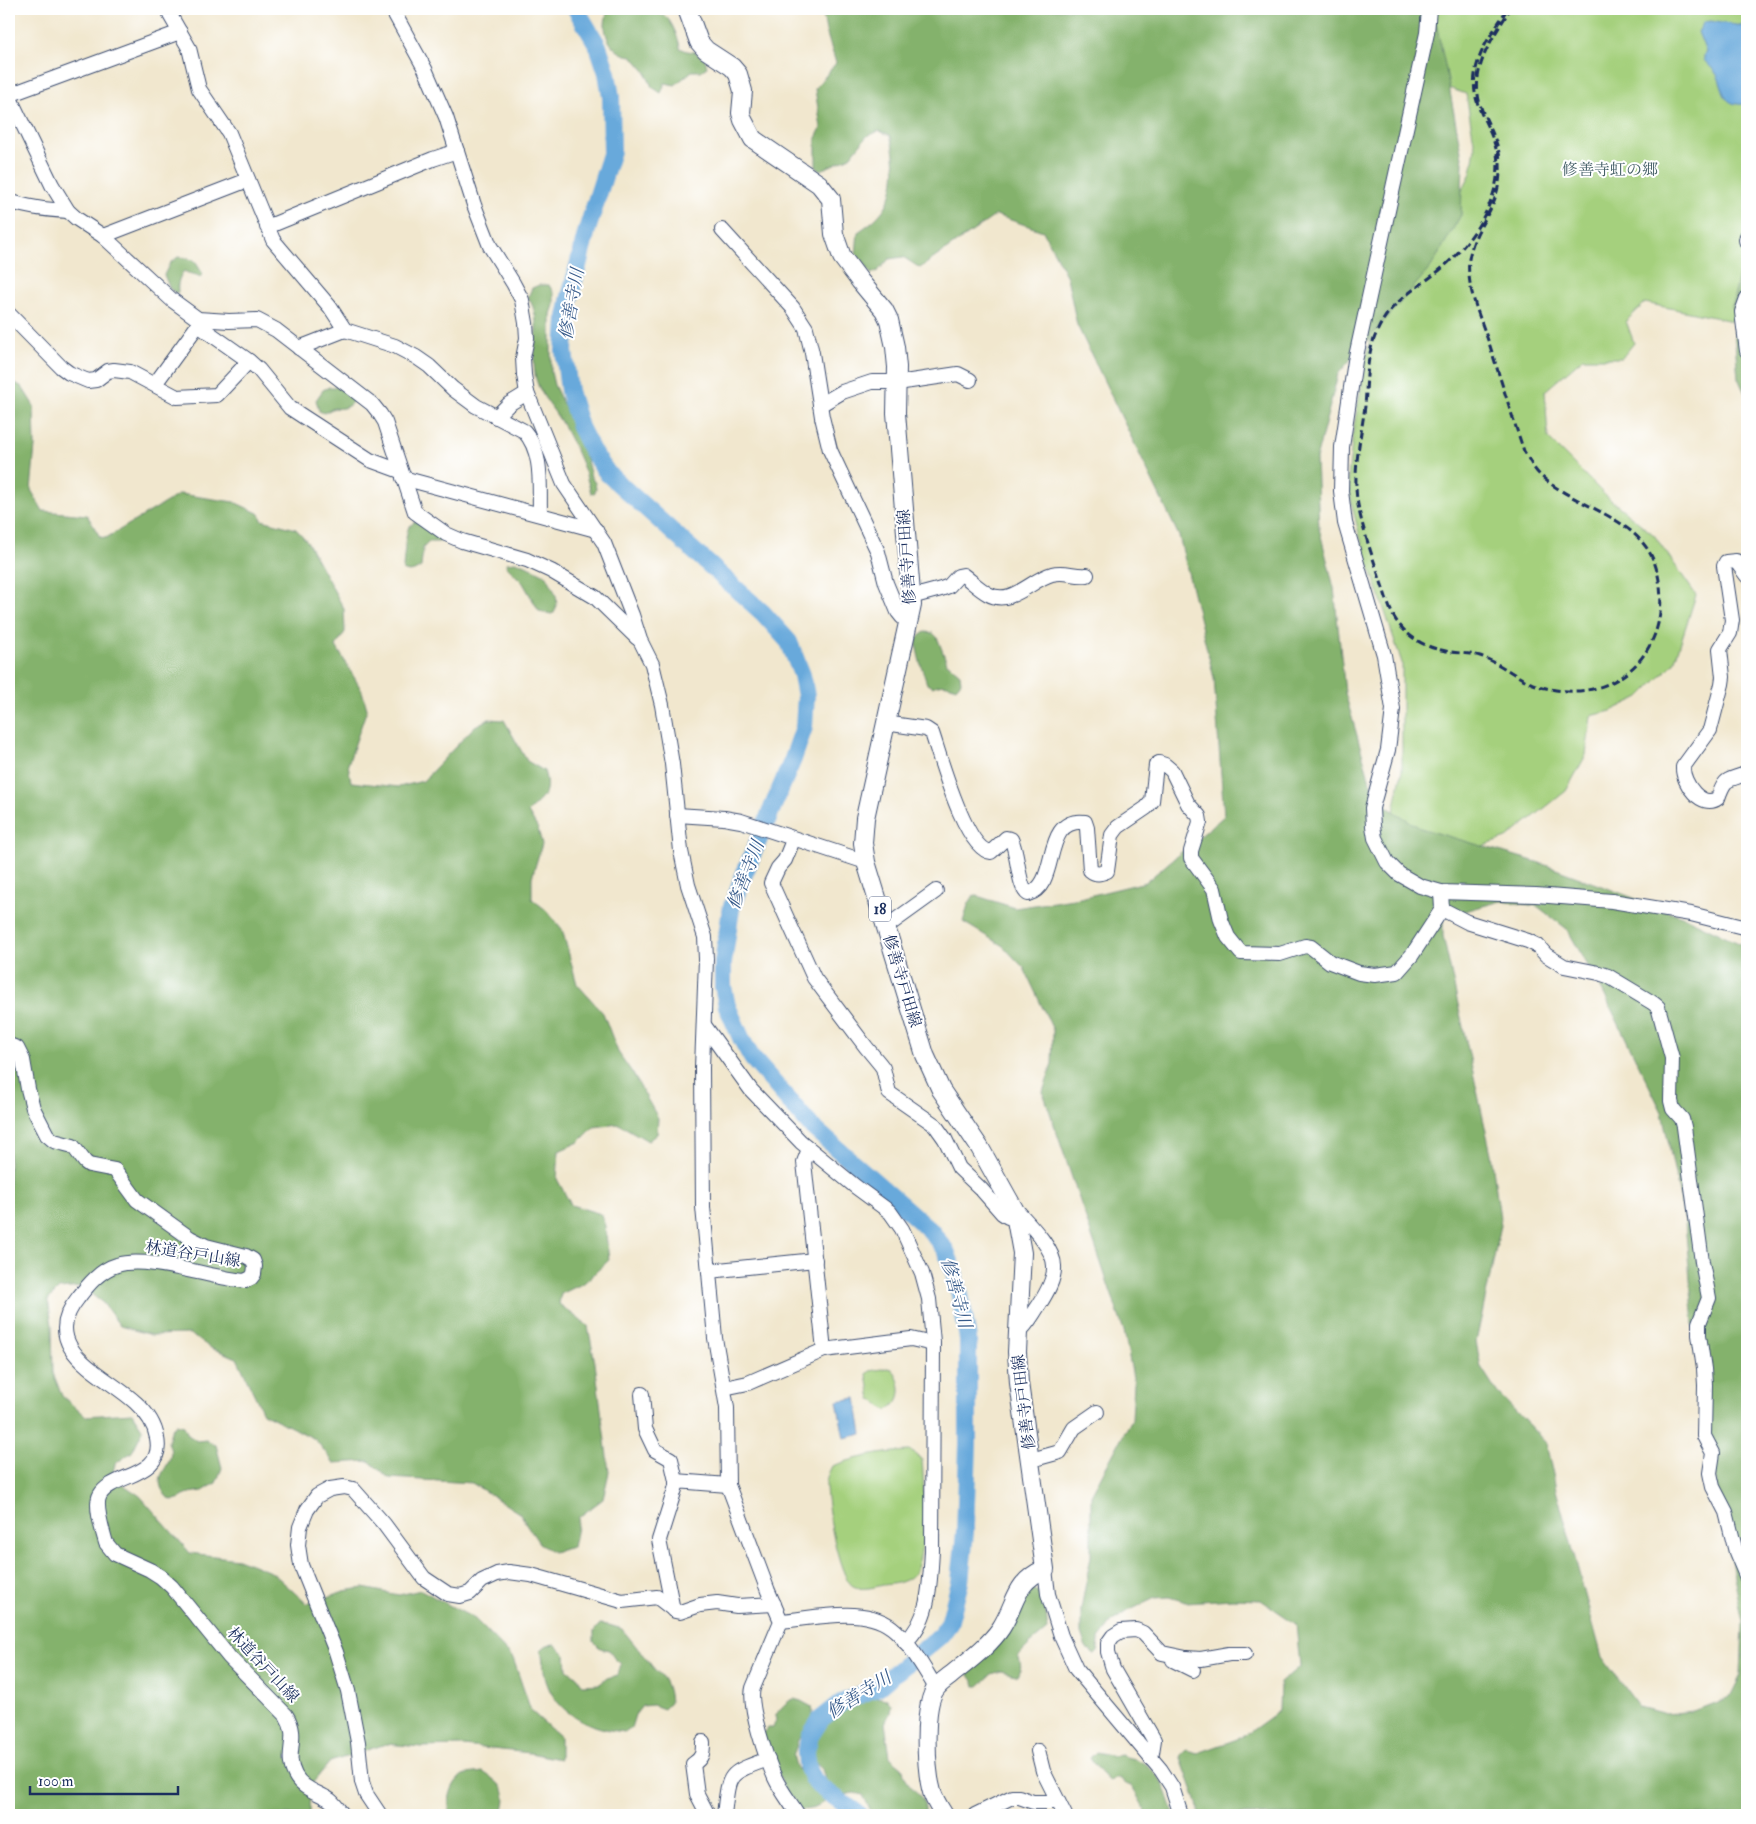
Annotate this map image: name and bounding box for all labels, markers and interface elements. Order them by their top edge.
park label: 修善寺虹の郷 [1562,160,1658,180]
water label: 修善寺川 [554,265,590,341]
street label: 修善寺戸田線 [894,508,920,606]
water label: 修善寺川 [722,835,770,913]
road number: 18 [869,896,891,922]
street label: 修善寺戸田線 [878,932,926,1030]
street label: 林道谷戸山線 [144,1237,242,1271]
water label: 修善寺川 [936,1255,977,1333]
street label: 修善寺戸田線 [1008,1353,1040,1451]
street label: 林道谷戸山線 [223,1623,303,1707]
water label: 修善寺川 [822,1665,897,1724]
scale bar [30,1764,178,1796]
text: 100 m [38,1772,74,1791]

